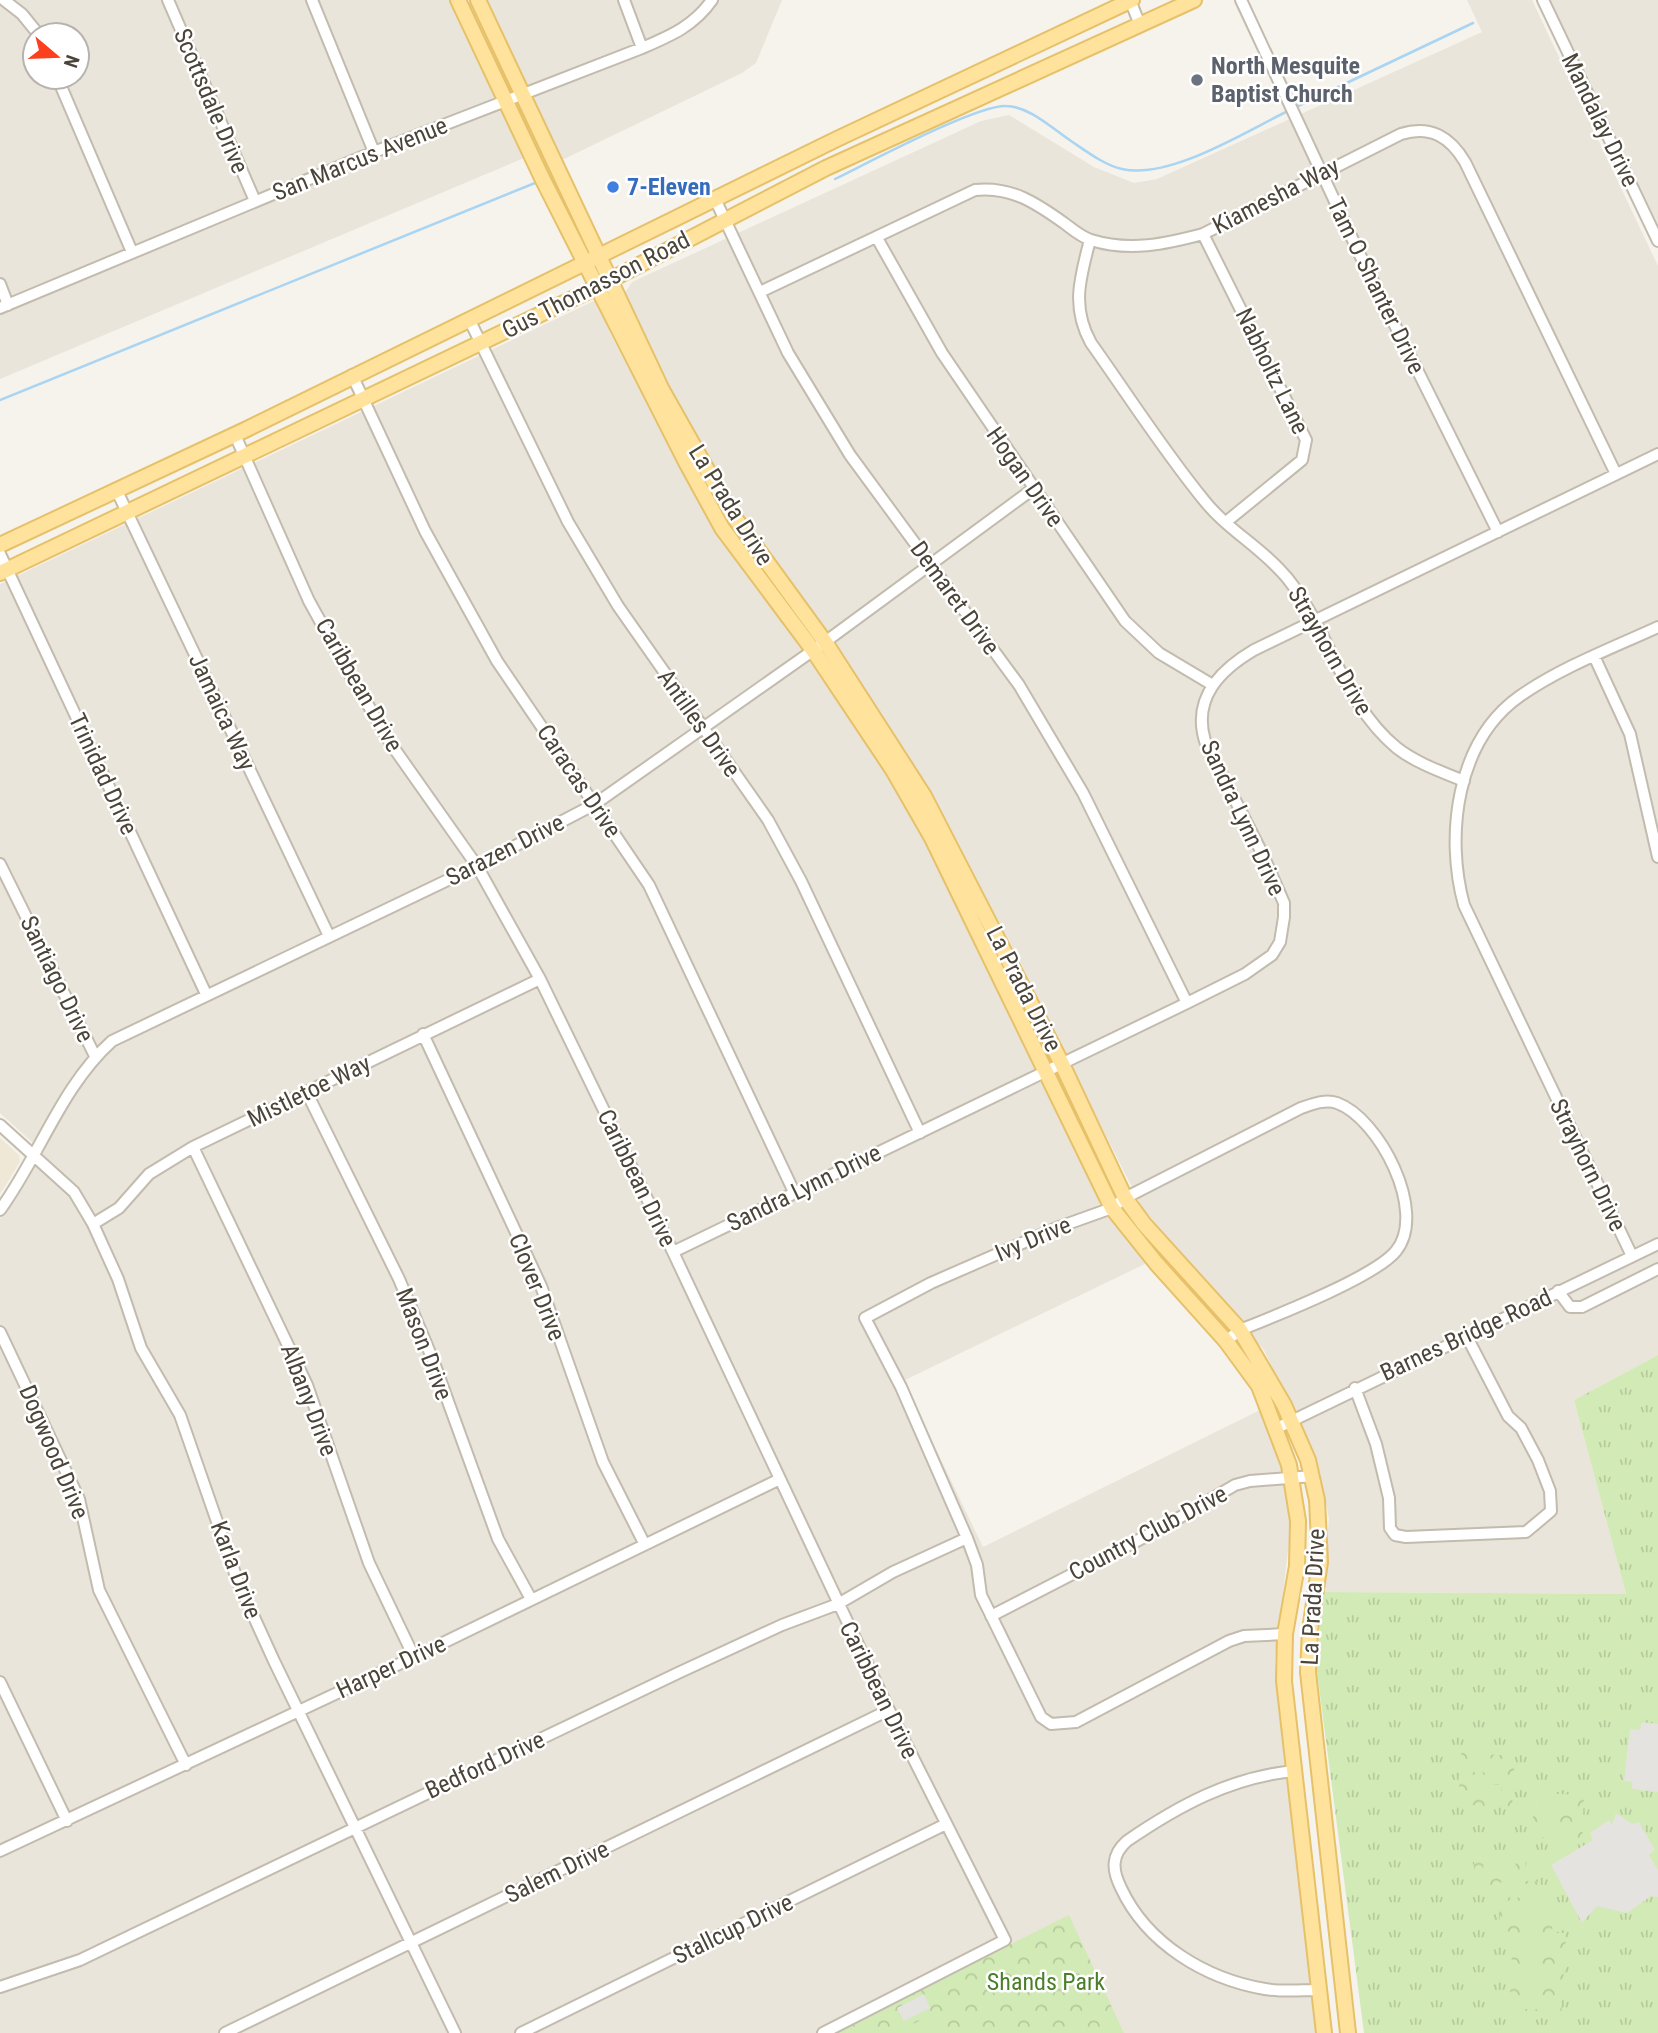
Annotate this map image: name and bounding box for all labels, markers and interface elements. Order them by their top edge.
north arrow [21,21,91,91]
street label: Scottsdale Drive [168,25,254,177]
street label: Mandalay Drive [1556,49,1644,191]
text: N [59,52,84,71]
place label: North Mesquite Baptist Church [1211,52,1360,108]
marker: North Mesquite Baptist Church [1189,72,1205,88]
street label: San Marcus Avenue [269,111,451,207]
street label: Kiamesha Way [1208,152,1344,240]
place label: 7-Eleven [627,173,711,201]
marker: 7-Eleven [605,179,621,195]
street label: Tam O Shanter Drive [1321,193,1431,379]
street label: Gus Thomasson Road [498,226,694,344]
street label: Nabholtz Lane [1230,304,1314,438]
street label: Hogan Drive [980,422,1070,532]
street label: La Prada Drive [683,440,779,570]
street label: Demaret Drive [904,536,1006,660]
street label: Strayhorn Drive [1282,582,1378,720]
street label: Caribbean Drive [310,613,408,757]
street label: Jamaica Way [183,649,261,775]
street label: Antilles Drive [652,664,746,782]
street label: Trinidad Drive [63,709,143,839]
street label: Caracas Drive [531,719,627,843]
street label: Sandra Lynn Drive [1195,736,1291,900]
street label: Sarazen Drive [441,808,569,892]
street label: Santiago Drive [14,911,100,1047]
street label: La Prada Drive [980,922,1068,1056]
street label: Mistletoe Way [243,1049,375,1133]
street label: Strayhorn Drive [1544,1094,1632,1236]
street label: Caribbean Drive [592,1105,682,1251]
street label: Sandra Lynn Drive [722,1139,886,1237]
street label: Ivy Drive [991,1211,1075,1267]
street label: Clover Drive [503,1229,571,1345]
street label: Barnes Bridge Road [1376,1283,1556,1387]
street label: Mason Drive [390,1284,458,1404]
street label: Albany Drive [275,1340,343,1460]
street label: Dogwood Drive [13,1381,95,1523]
street label: Country Club Drive [1064,1480,1232,1586]
street label: Karla Drive [205,1517,267,1623]
street label: La Prada Drive [1295,1528,1331,1666]
street label: Caribbean Drive [834,1617,924,1763]
street label: Harper Drive [332,1629,450,1705]
street label: Bedford Drive [421,1725,549,1805]
street label: Salem Drive [500,1835,614,1909]
street label: Stallcup Drive [668,1888,798,1970]
park label: Shands Park [987,1968,1105,1996]

